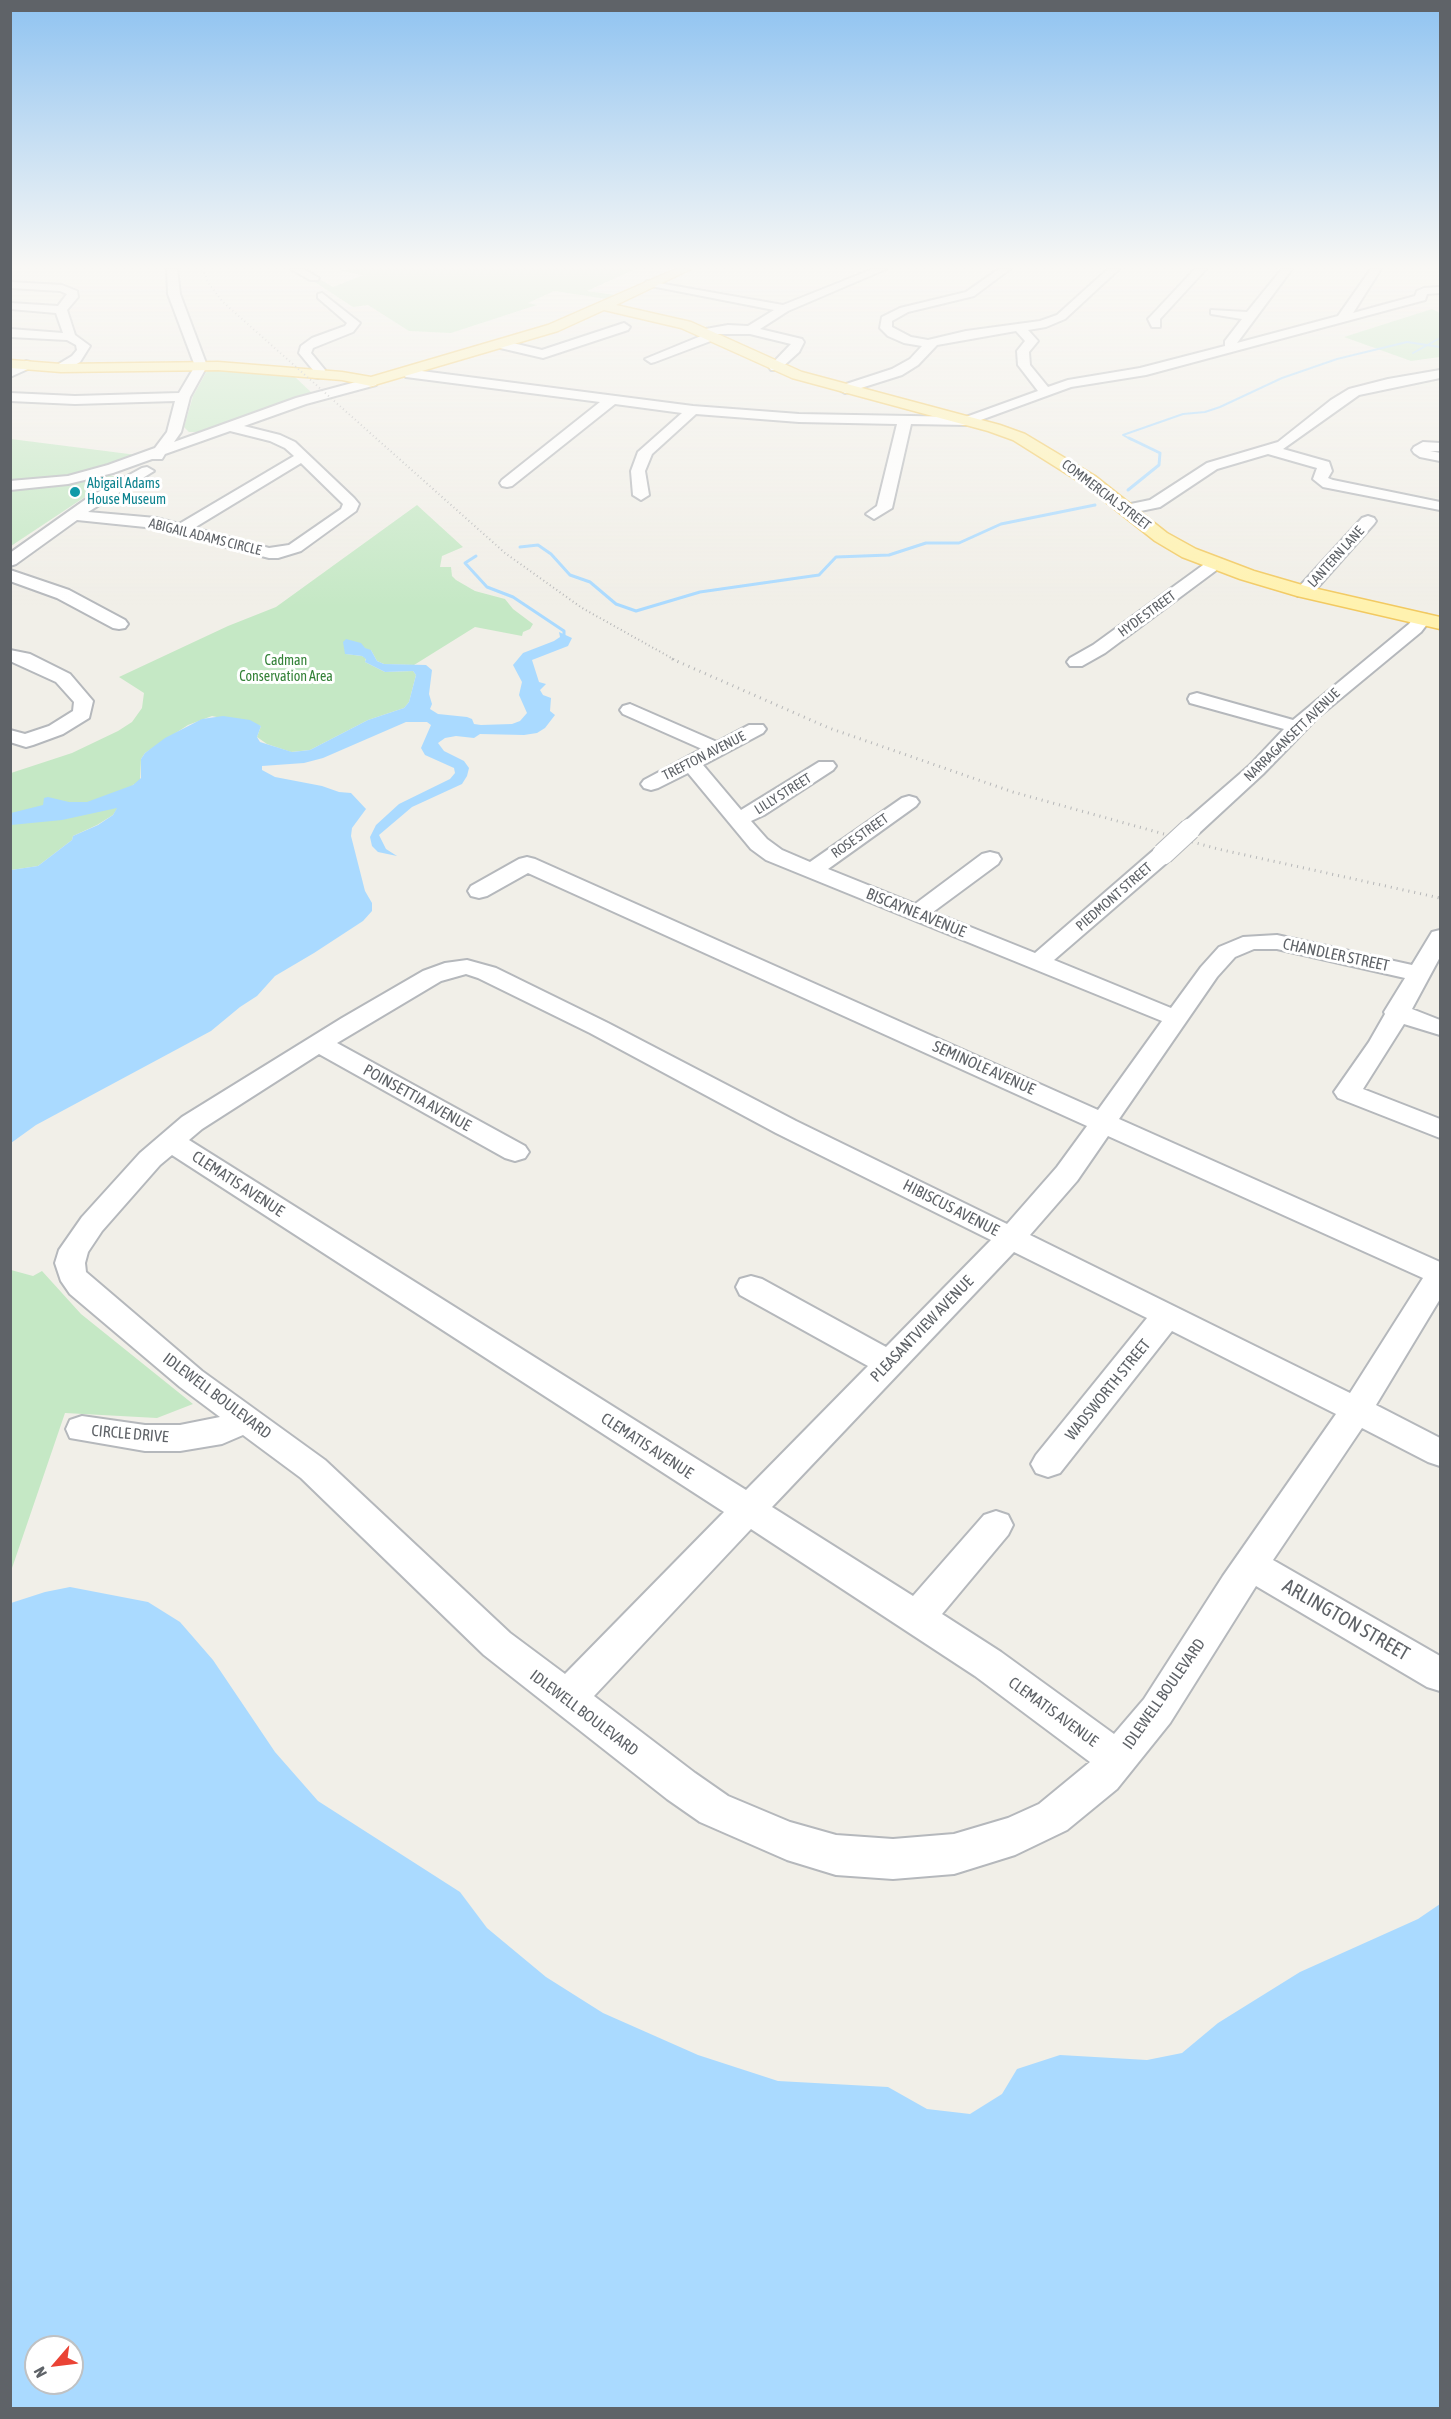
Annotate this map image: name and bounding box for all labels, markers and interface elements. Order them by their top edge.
street label: COMMERCIAL STREET [1058,456,1154,534]
place label: Abigail Adams House Museum [87,476,166,508]
marker: Abigail Adams House Museum [68,485,82,499]
street label: ABIGAIL ADAMS CIRCLE [147,515,263,559]
street label: LANTERN LANE [1304,523,1368,591]
street label: HYDE STREET [1115,587,1179,641]
park label: Cadman Conservation Area [239,653,333,686]
street label: NARRAGANSETT AVENUE [1241,685,1343,785]
street label: TREFTON AVENUE [660,728,748,784]
street label: LILLY STREET [751,770,815,818]
street label: ROSE STREET [828,810,892,862]
street label: PIEDMONT STREET [1073,859,1155,935]
street label: BISCAYNE AVENUE [863,884,969,942]
street label: CHANDLER STREET [1281,934,1391,976]
street label: SEMINOLE AVENUE [930,1037,1038,1099]
street label: POINSETTIA AVENUE [360,1060,474,1136]
street label: CLEMATIS AVENUE [188,1147,288,1221]
street label: HIBISCUS AVENUE [900,1176,1002,1240]
street label: PLEASANTVIEW AVENUE [866,1272,978,1386]
street label: WADSWORTH STREET [1061,1336,1155,1444]
street label: IDLEWELL BOULEVARD [159,1349,275,1443]
street label: CLEMATIS AVENUE [597,1409,697,1483]
street label: CIRCLE DRIVE [91,1421,169,1447]
street label: ARLINGTON STREET [1278,1574,1414,1666]
street label: IDLEWELL BOULEVARD [1119,1635,1209,1753]
street label: IDLEWELL BOULEVARD [526,1666,642,1760]
street label: CLEMATIS AVENUE [1004,1673,1102,1751]
north arrow [24,2335,84,2395]
text: N [30,2364,50,2381]

